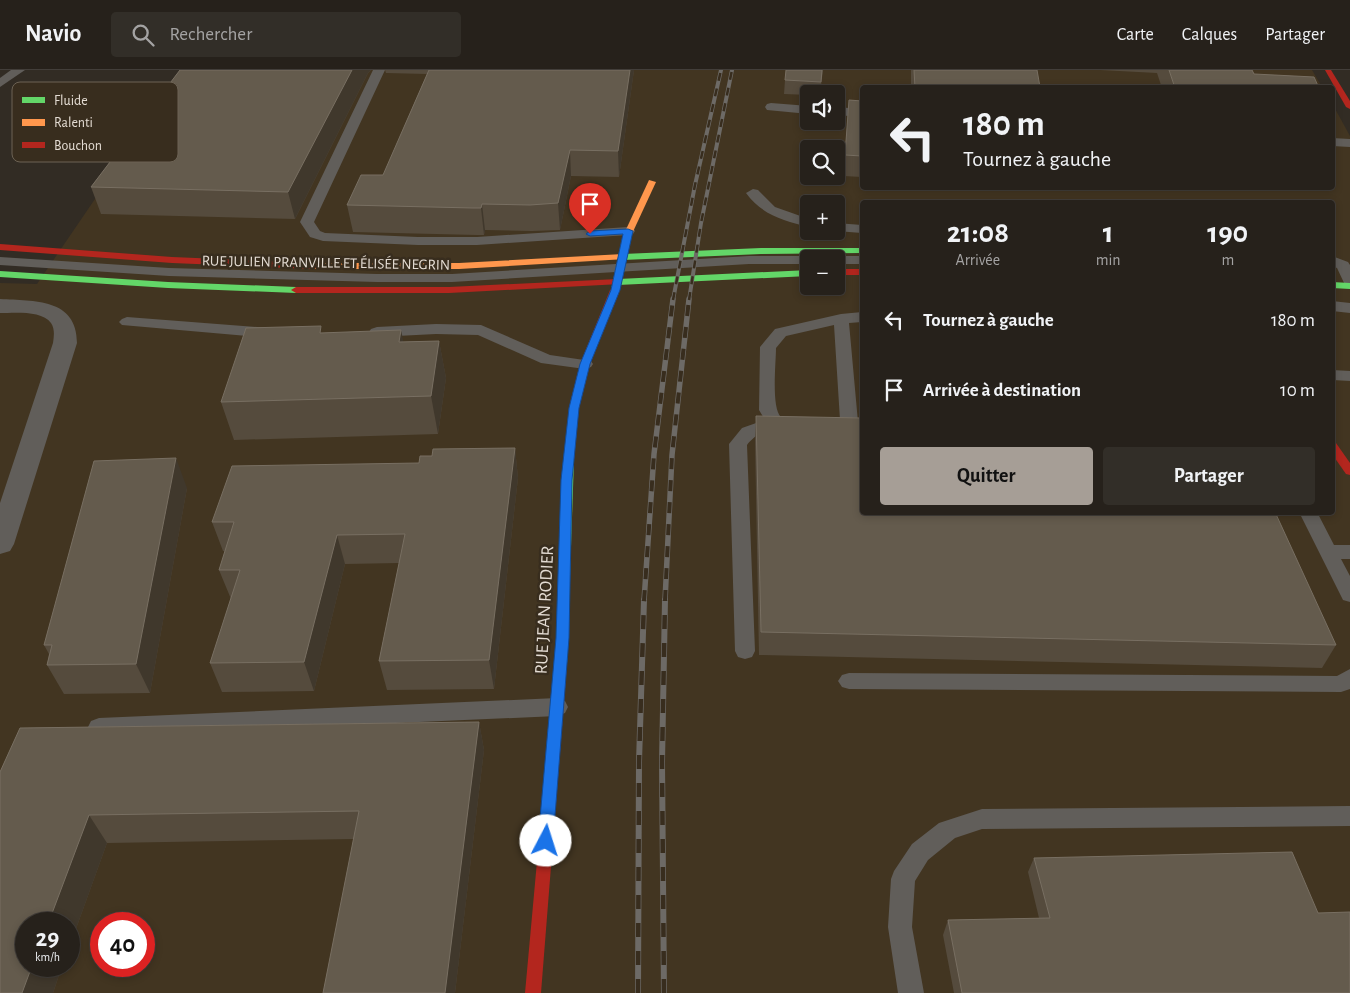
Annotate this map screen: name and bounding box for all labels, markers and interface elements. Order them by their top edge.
search box [111,12,461,57]
icon: search [129,21,157,49]
text: Navio [25,22,81,46]
text: Rechercher [169,25,252,44]
text: Carte [1117,26,1154,44]
text: Calques [1182,26,1237,44]
text: Partager [1265,26,1325,44]
legend [12,82,178,162]
map controls [800,85,845,295]
button: sound [800,85,845,130]
text: Fluide [54,94,88,108]
icon: left [880,105,945,170]
text: 180 m [963,107,1045,142]
text: Ralenti [54,116,93,130]
text: Bouchon [54,139,102,153]
button: search [800,140,845,185]
text: Tournez à gauche [963,148,1111,170]
pin [569,183,611,234]
icon: arrive [576,190,604,218]
button: + [800,195,845,240]
text: 21:08 [947,218,1009,248]
text: 1 [1103,218,1114,248]
text: 190 [1207,218,1248,248]
button: − [800,250,845,295]
street label: RUE JULIEN PRANVILLE ET ÉLISÉE NEGRIN [202,251,450,273]
text: Arrivée [956,252,1000,268]
text: min [1096,252,1121,268]
text: m [1221,252,1234,268]
icon: left [880,306,908,334]
text: Tournez à gauche [923,311,1054,330]
text: 180 m [1271,311,1315,330]
icon: arrive [880,376,908,404]
text: Arrivée à destination [923,381,1081,400]
text: 10 m [1280,381,1315,400]
button: Quitter [880,447,1093,505]
button: Partager [1103,447,1315,505]
street label: RUE JEAN RODIER [533,545,557,675]
position arrow [519,814,571,866]
speed limit sign: 40 [90,912,155,977]
text: 29 [36,926,59,951]
text: km/h [35,951,60,963]

